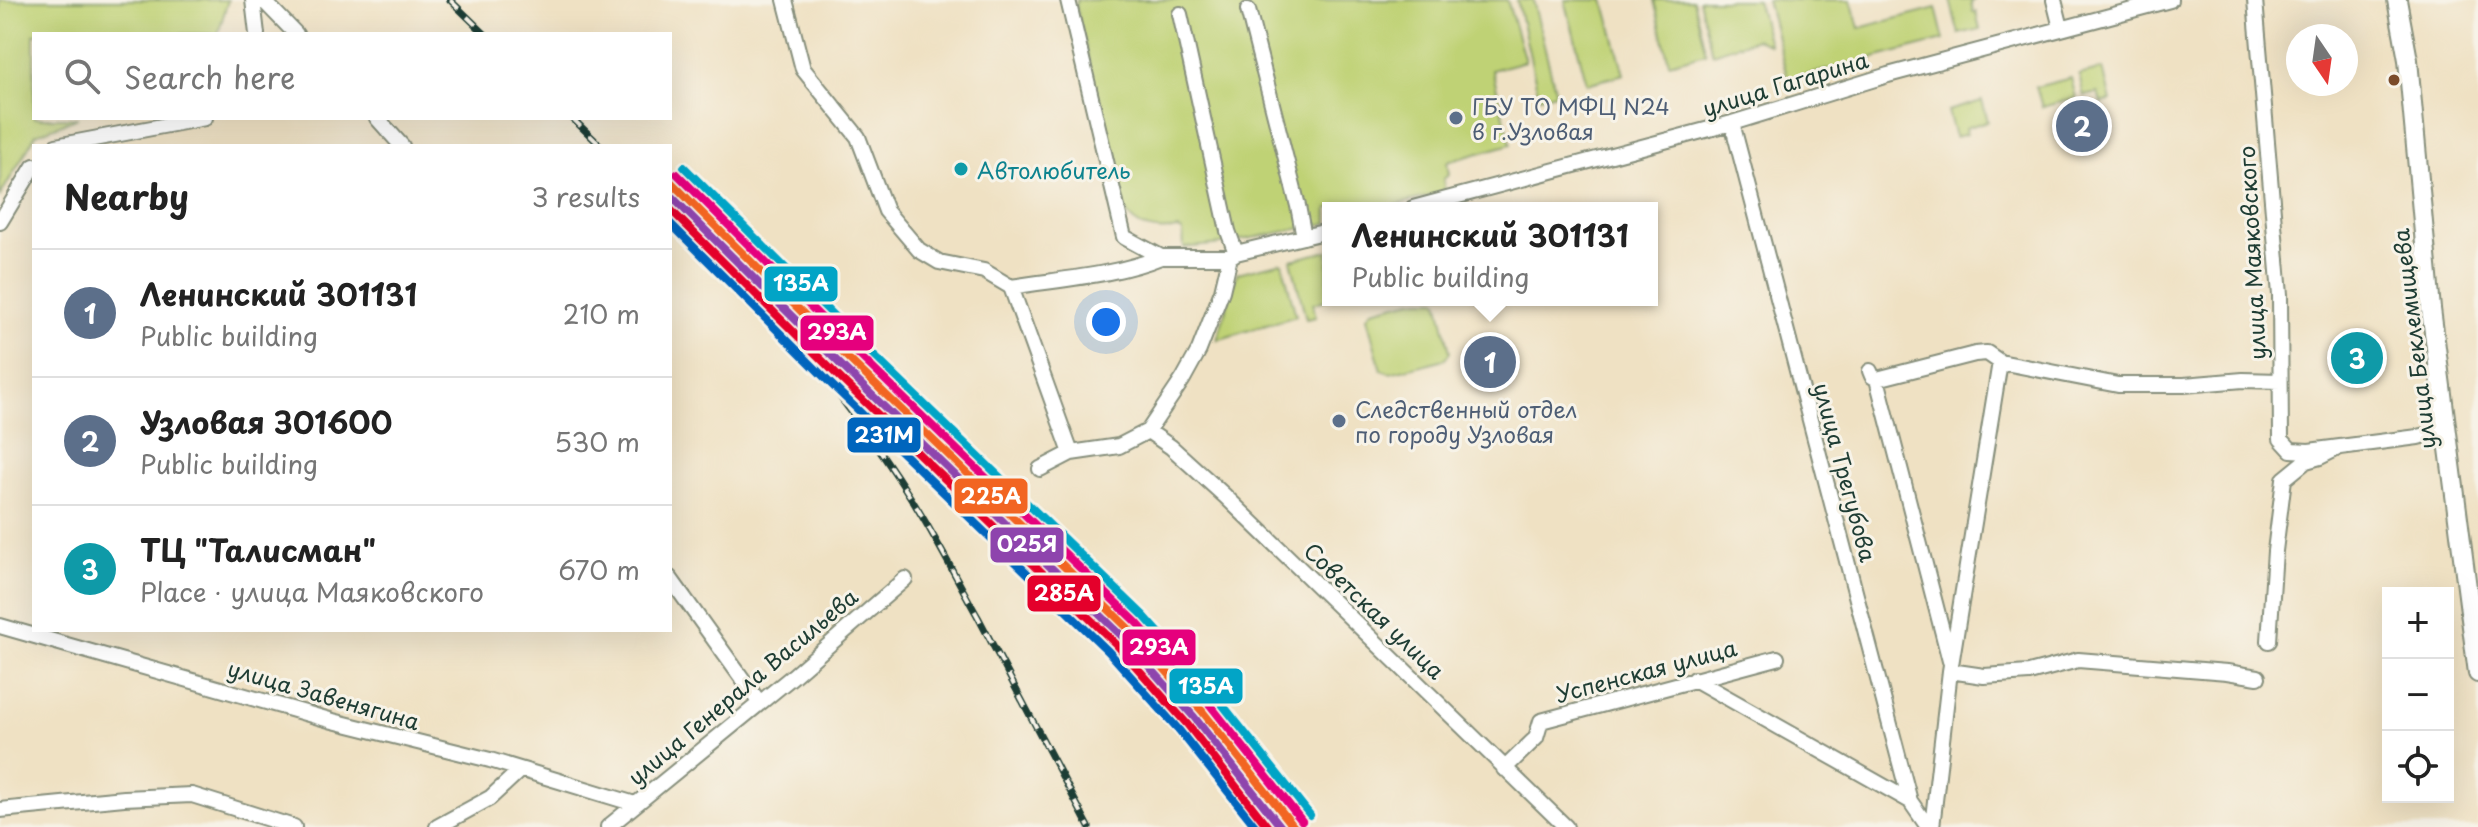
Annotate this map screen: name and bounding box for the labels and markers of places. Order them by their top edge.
unlabelled marker [2386,72,2402,88]
place label: ГБУ ТО МФЦ N24 в г.Узловая [1472,89,1670,147]
pin: 2 [2056,96,2108,156]
marker: ГБУ ТО МФЦ N24 в г.Узловая [1447,109,1465,127]
place label: Автолюбитель [977,153,1131,186]
marker: Автолюбитель [952,160,970,178]
pin: 3 [2331,328,2383,388]
pin: 1 [1464,332,1516,392]
place label: Следственный отдел по городу Узловая [1355,392,1577,450]
marker: Следственный отдел по городу Узловая [1330,412,1348,430]

